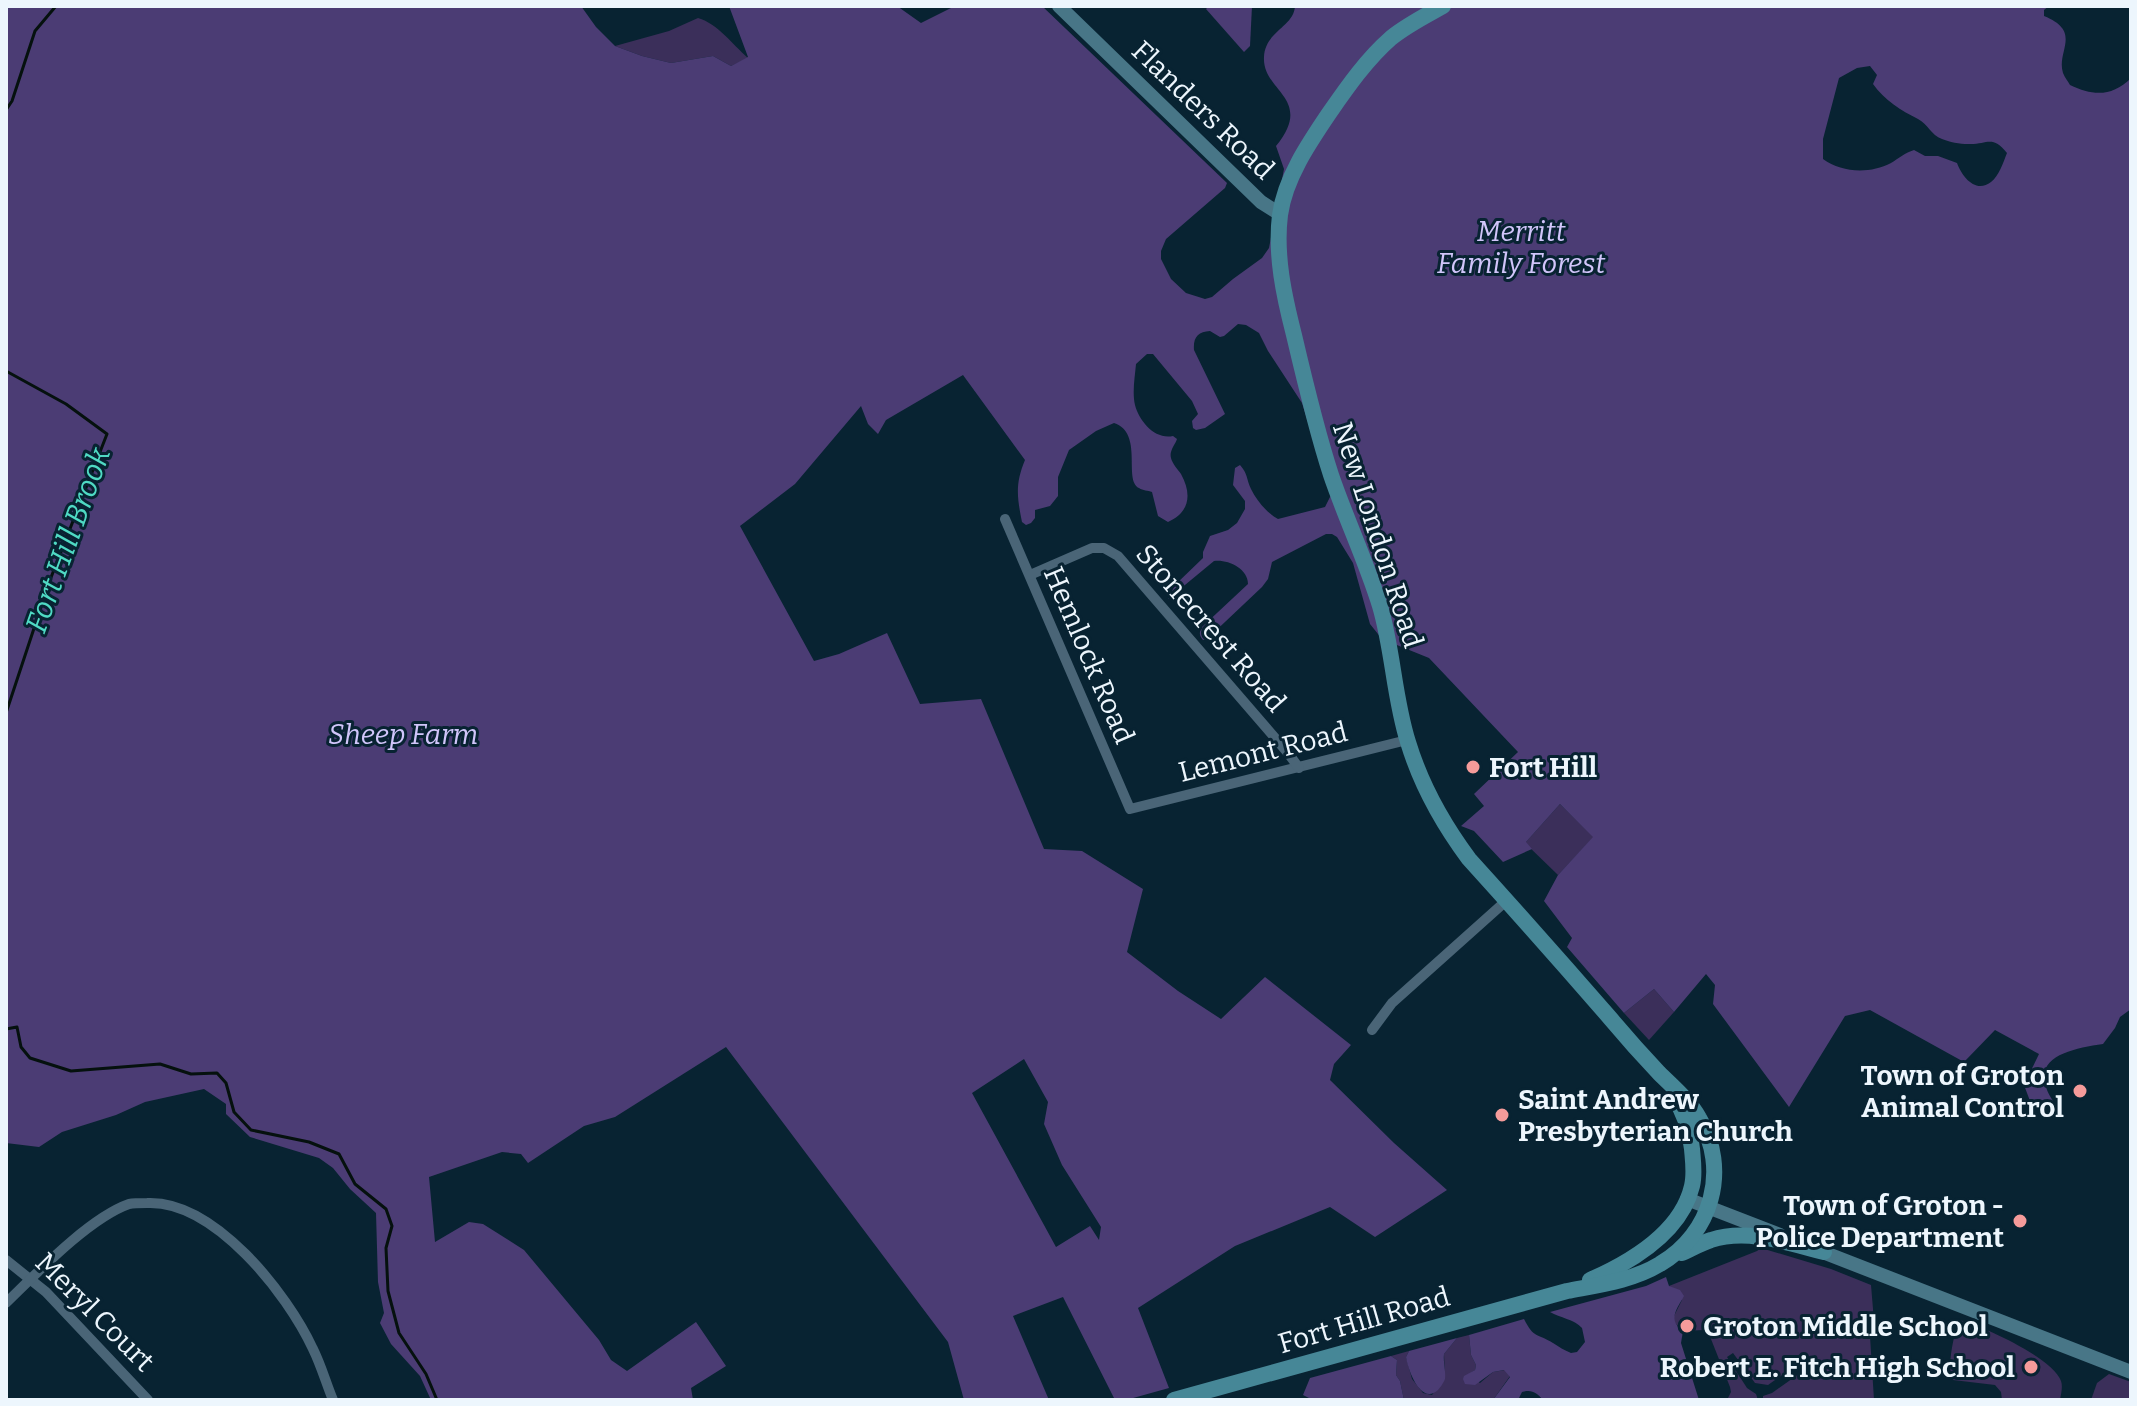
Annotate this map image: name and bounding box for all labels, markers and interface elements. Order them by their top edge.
street label: Flanders Road [1125,34,1281,186]
park label: Merritt Family Forest [1437,215,1606,280]
street label: New London Road [1326,418,1430,652]
water label: Fort Hill Brook [18,442,118,637]
street label: Stonecrest Road [1129,537,1293,719]
street label: Hemlock Road [1037,561,1141,749]
street label: Lemont Road [1175,715,1351,789]
park label: Sheep Farm [328,718,478,751]
place label: Fort Hill [1489,751,1598,784]
marker: Fort Hill [1464,758,1482,776]
place label: Town of Groton Animal Control [1861,1059,2064,1124]
marker: Town of Groton Animal Control [2071,1082,2089,1100]
place label: Saint Andrew Presbyterian Church [1518,1083,1793,1148]
marker: Saint Andrew Presbyterian Church [1493,1106,1511,1124]
place label: Town of Groton - Police Department [1756,1189,2004,1254]
marker: Town of Groton - Police Department [2011,1212,2029,1230]
street label: Meryl Court [29,1246,161,1378]
street label: Fort Hill Road [1274,1280,1454,1360]
place label: Groton Middle School [1703,1310,1988,1343]
marker: Groton Middle School [1678,1317,1696,1335]
place label: Robert E. Fitch High School [1660,1351,2015,1384]
marker: Robert E. Fitch High School [2022,1358,2040,1376]

